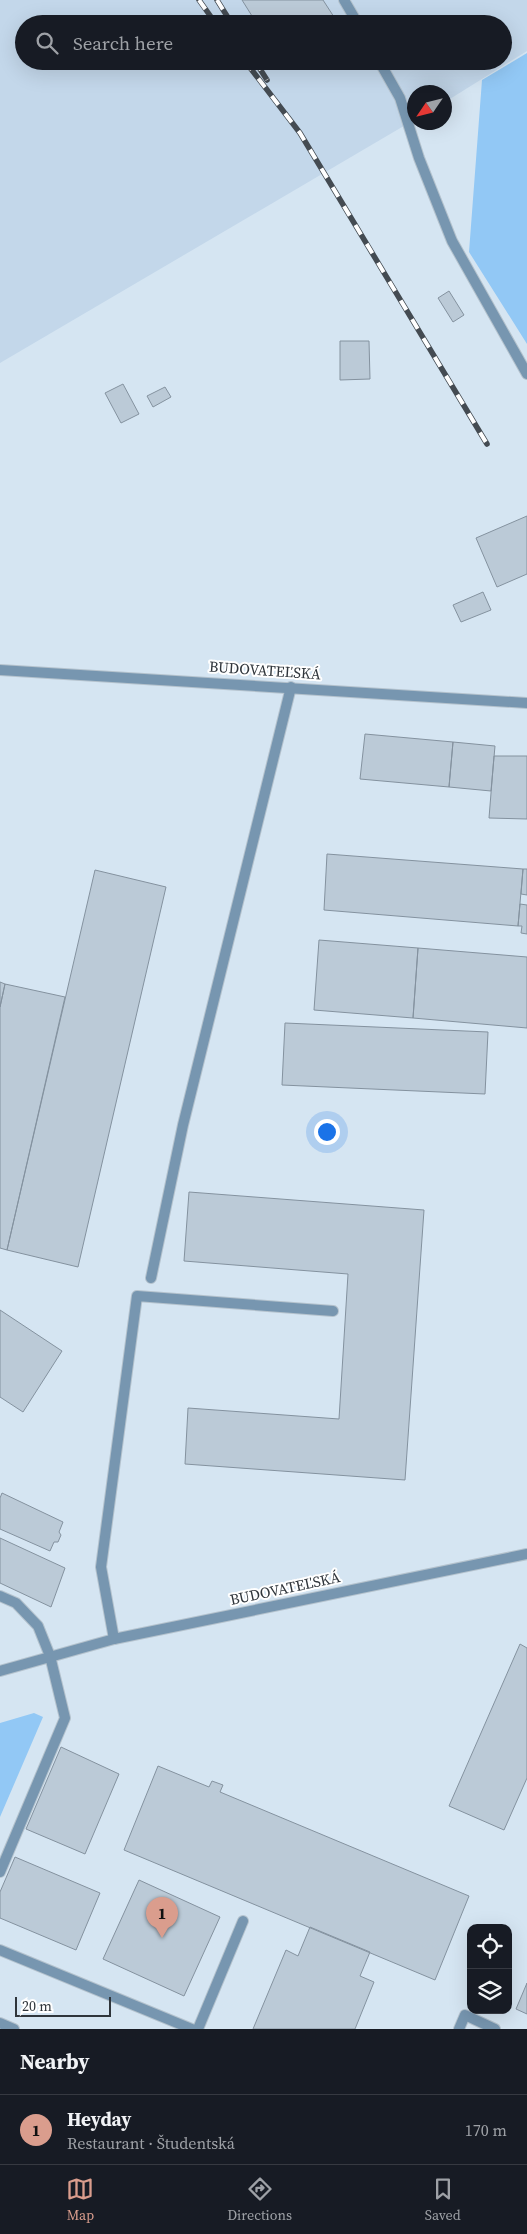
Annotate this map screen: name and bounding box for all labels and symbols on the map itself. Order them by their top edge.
north arrow [407,85,452,130]
street label: BUDOVATEĽSKÁ [208,656,322,684]
your location [314,1119,340,1145]
street label: BUDOVATEĽSKÁ [228,1566,342,1610]
pin: 1 [146,1897,178,1938]
scale bar [15,1994,111,2017]

